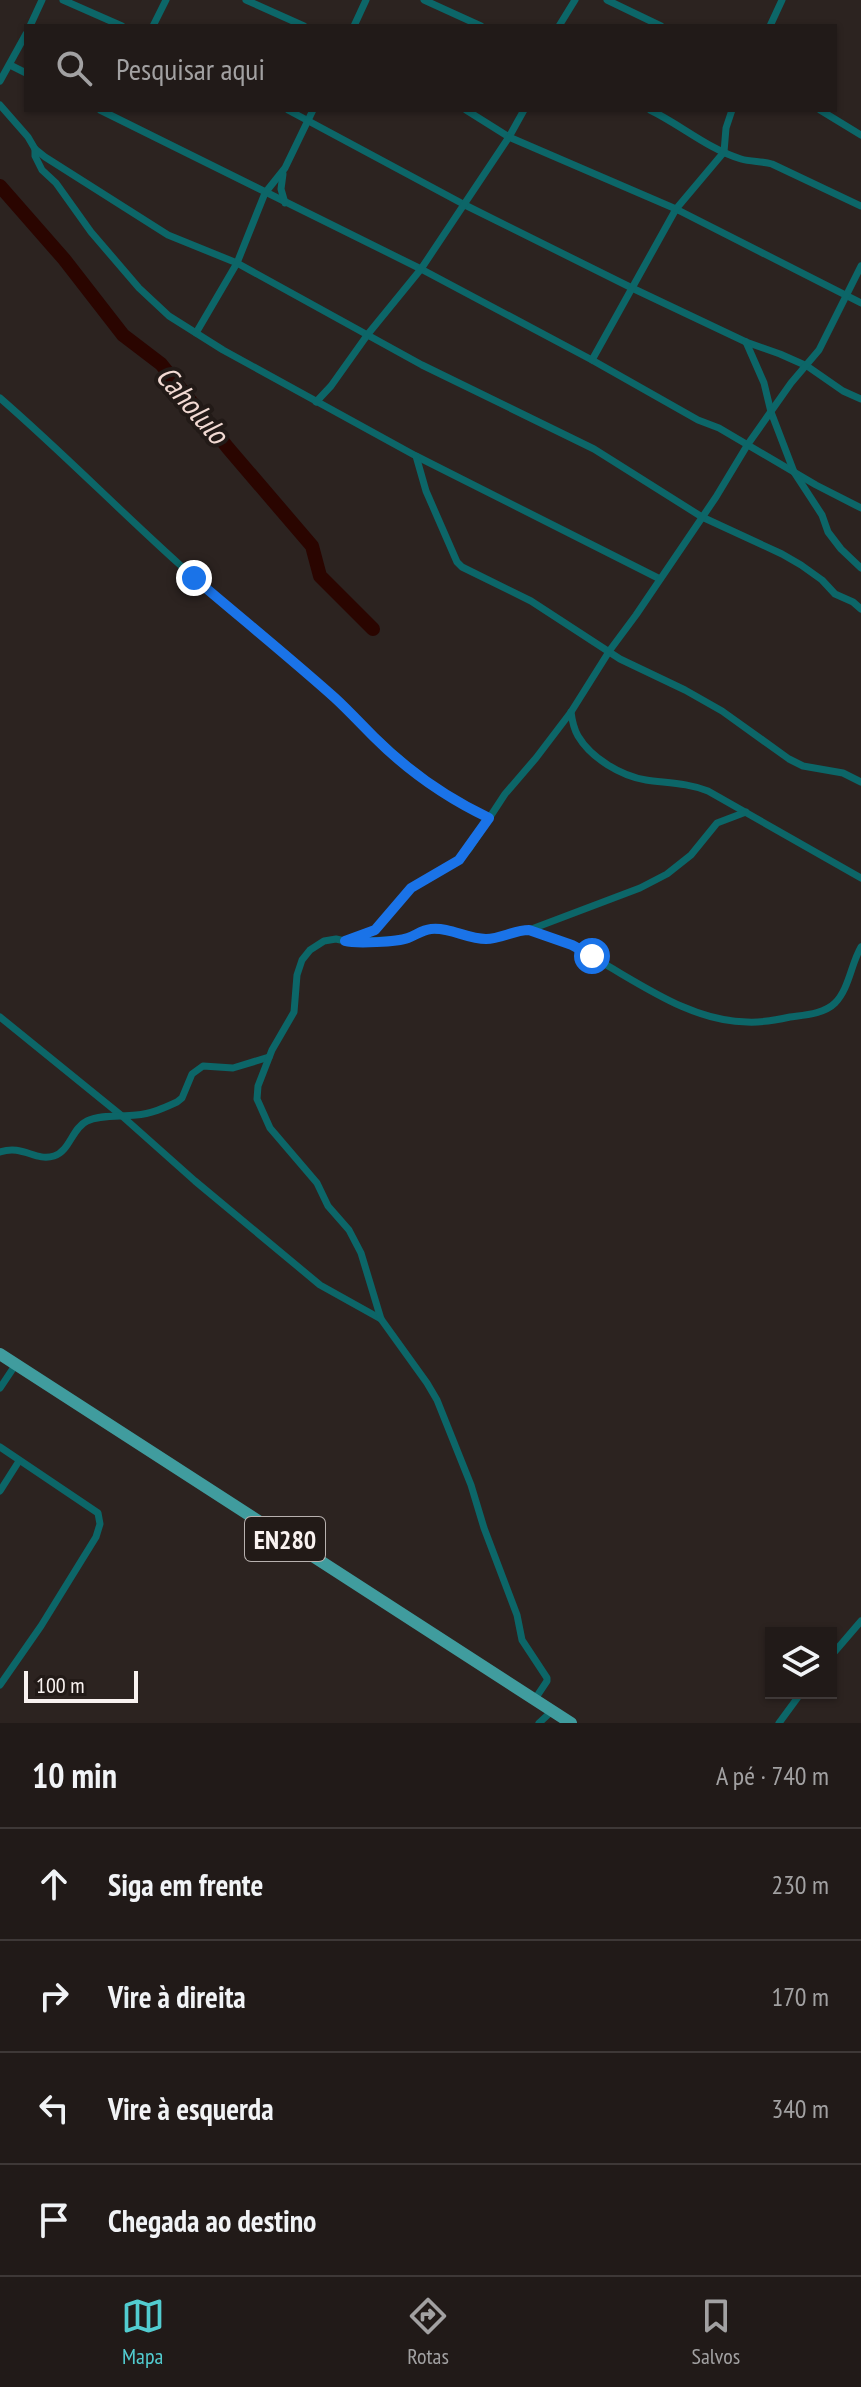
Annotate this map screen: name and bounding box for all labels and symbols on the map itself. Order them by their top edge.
water label: Caholulo [148,357,239,453]
route end [176,560,212,596]
route start [574,938,610,974]
road number: EN280 [245,1517,325,1561]
scale bar [24,1667,138,1703]

